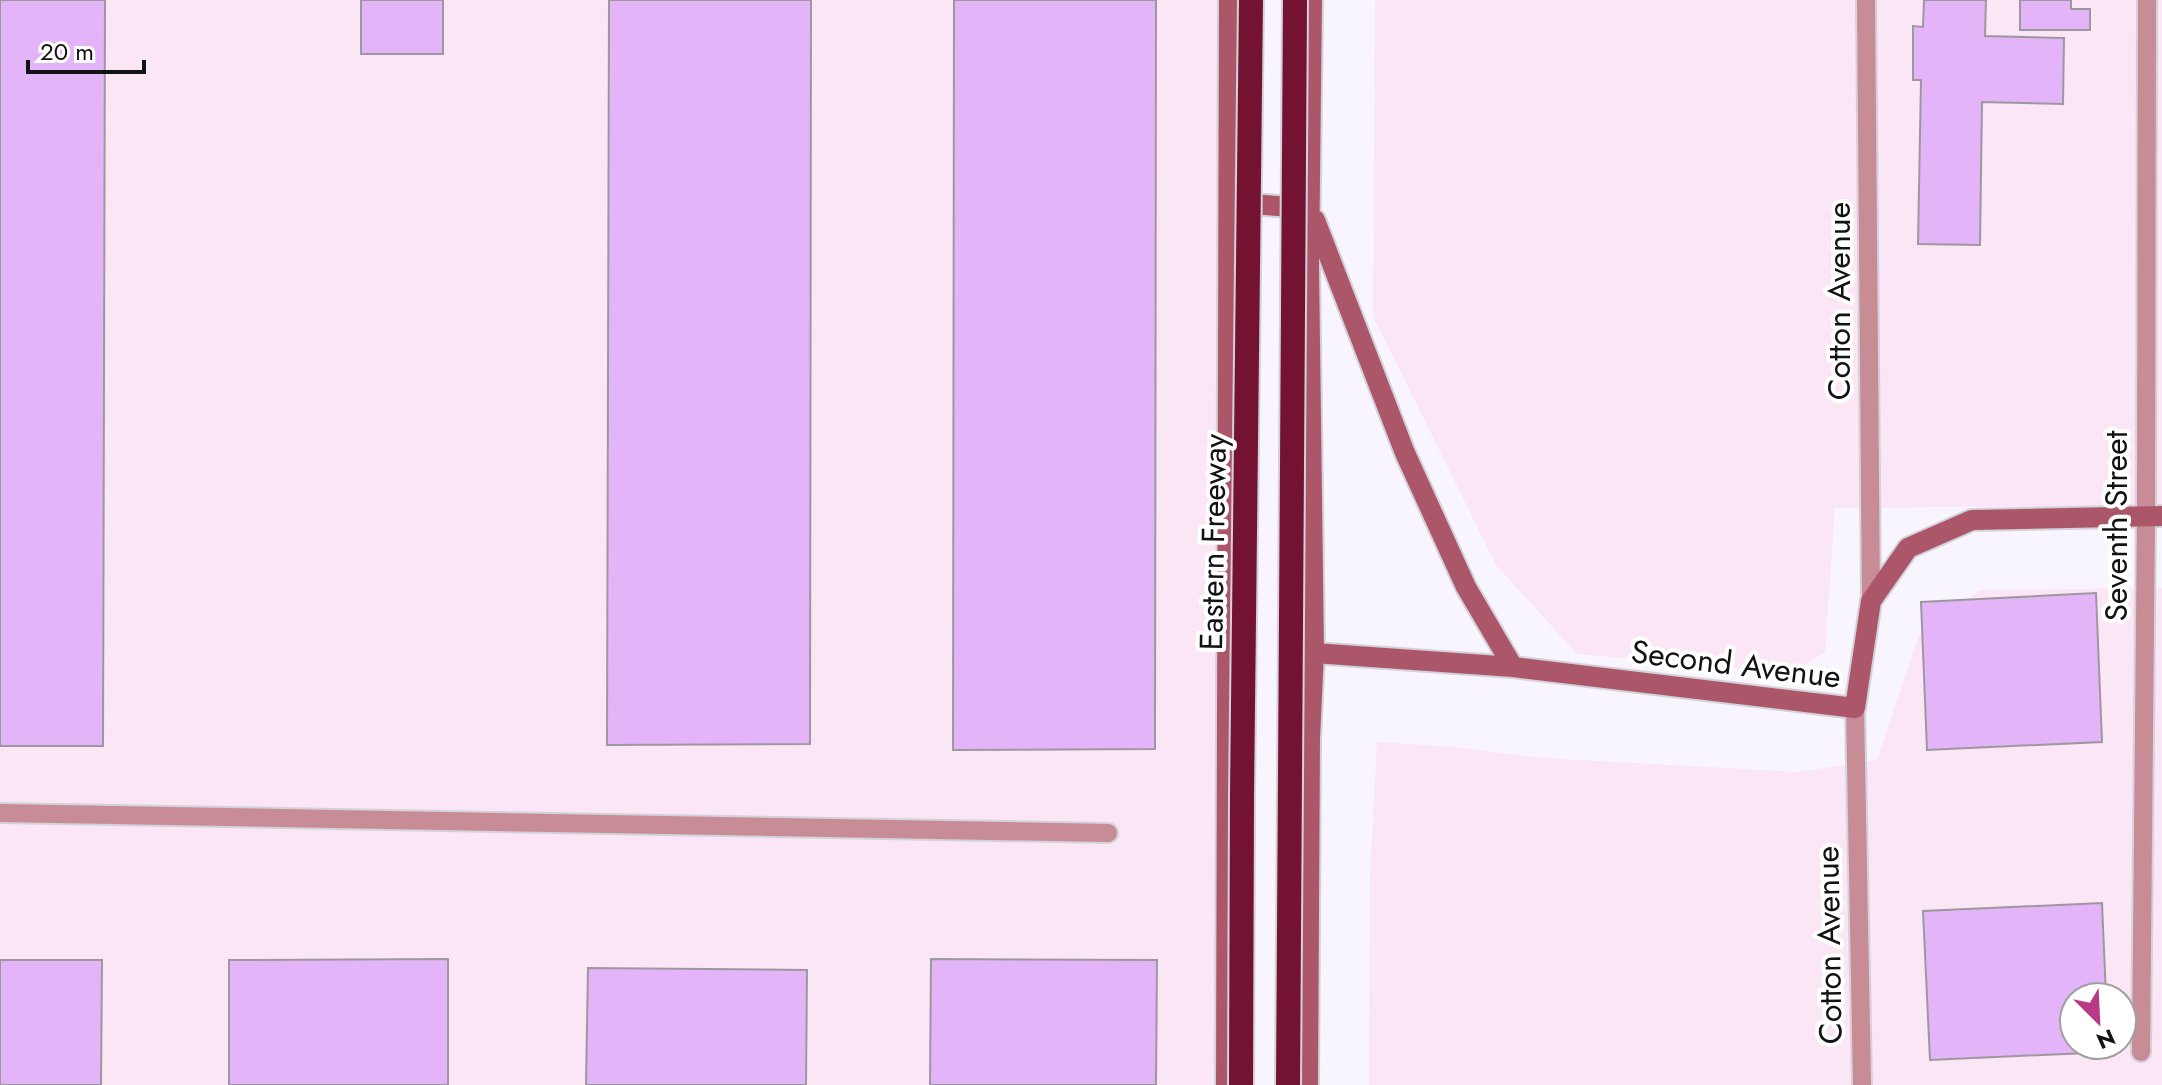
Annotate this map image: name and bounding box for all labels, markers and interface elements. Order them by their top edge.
scale bar [28,24,144,74]
text: 20 m [40,34,94,69]
street label: Cotton Avenue [1816,202,1862,400]
street label: Seventh Street [2093,430,2139,621]
street label: Eastern Freeway [1188,432,1238,651]
street label: Second Avenue [1628,628,1844,700]
street label: Cotton Avenue [1804,845,1854,1045]
north arrow [2058,981,2138,1061]
text: N [2092,1021,2121,1057]

